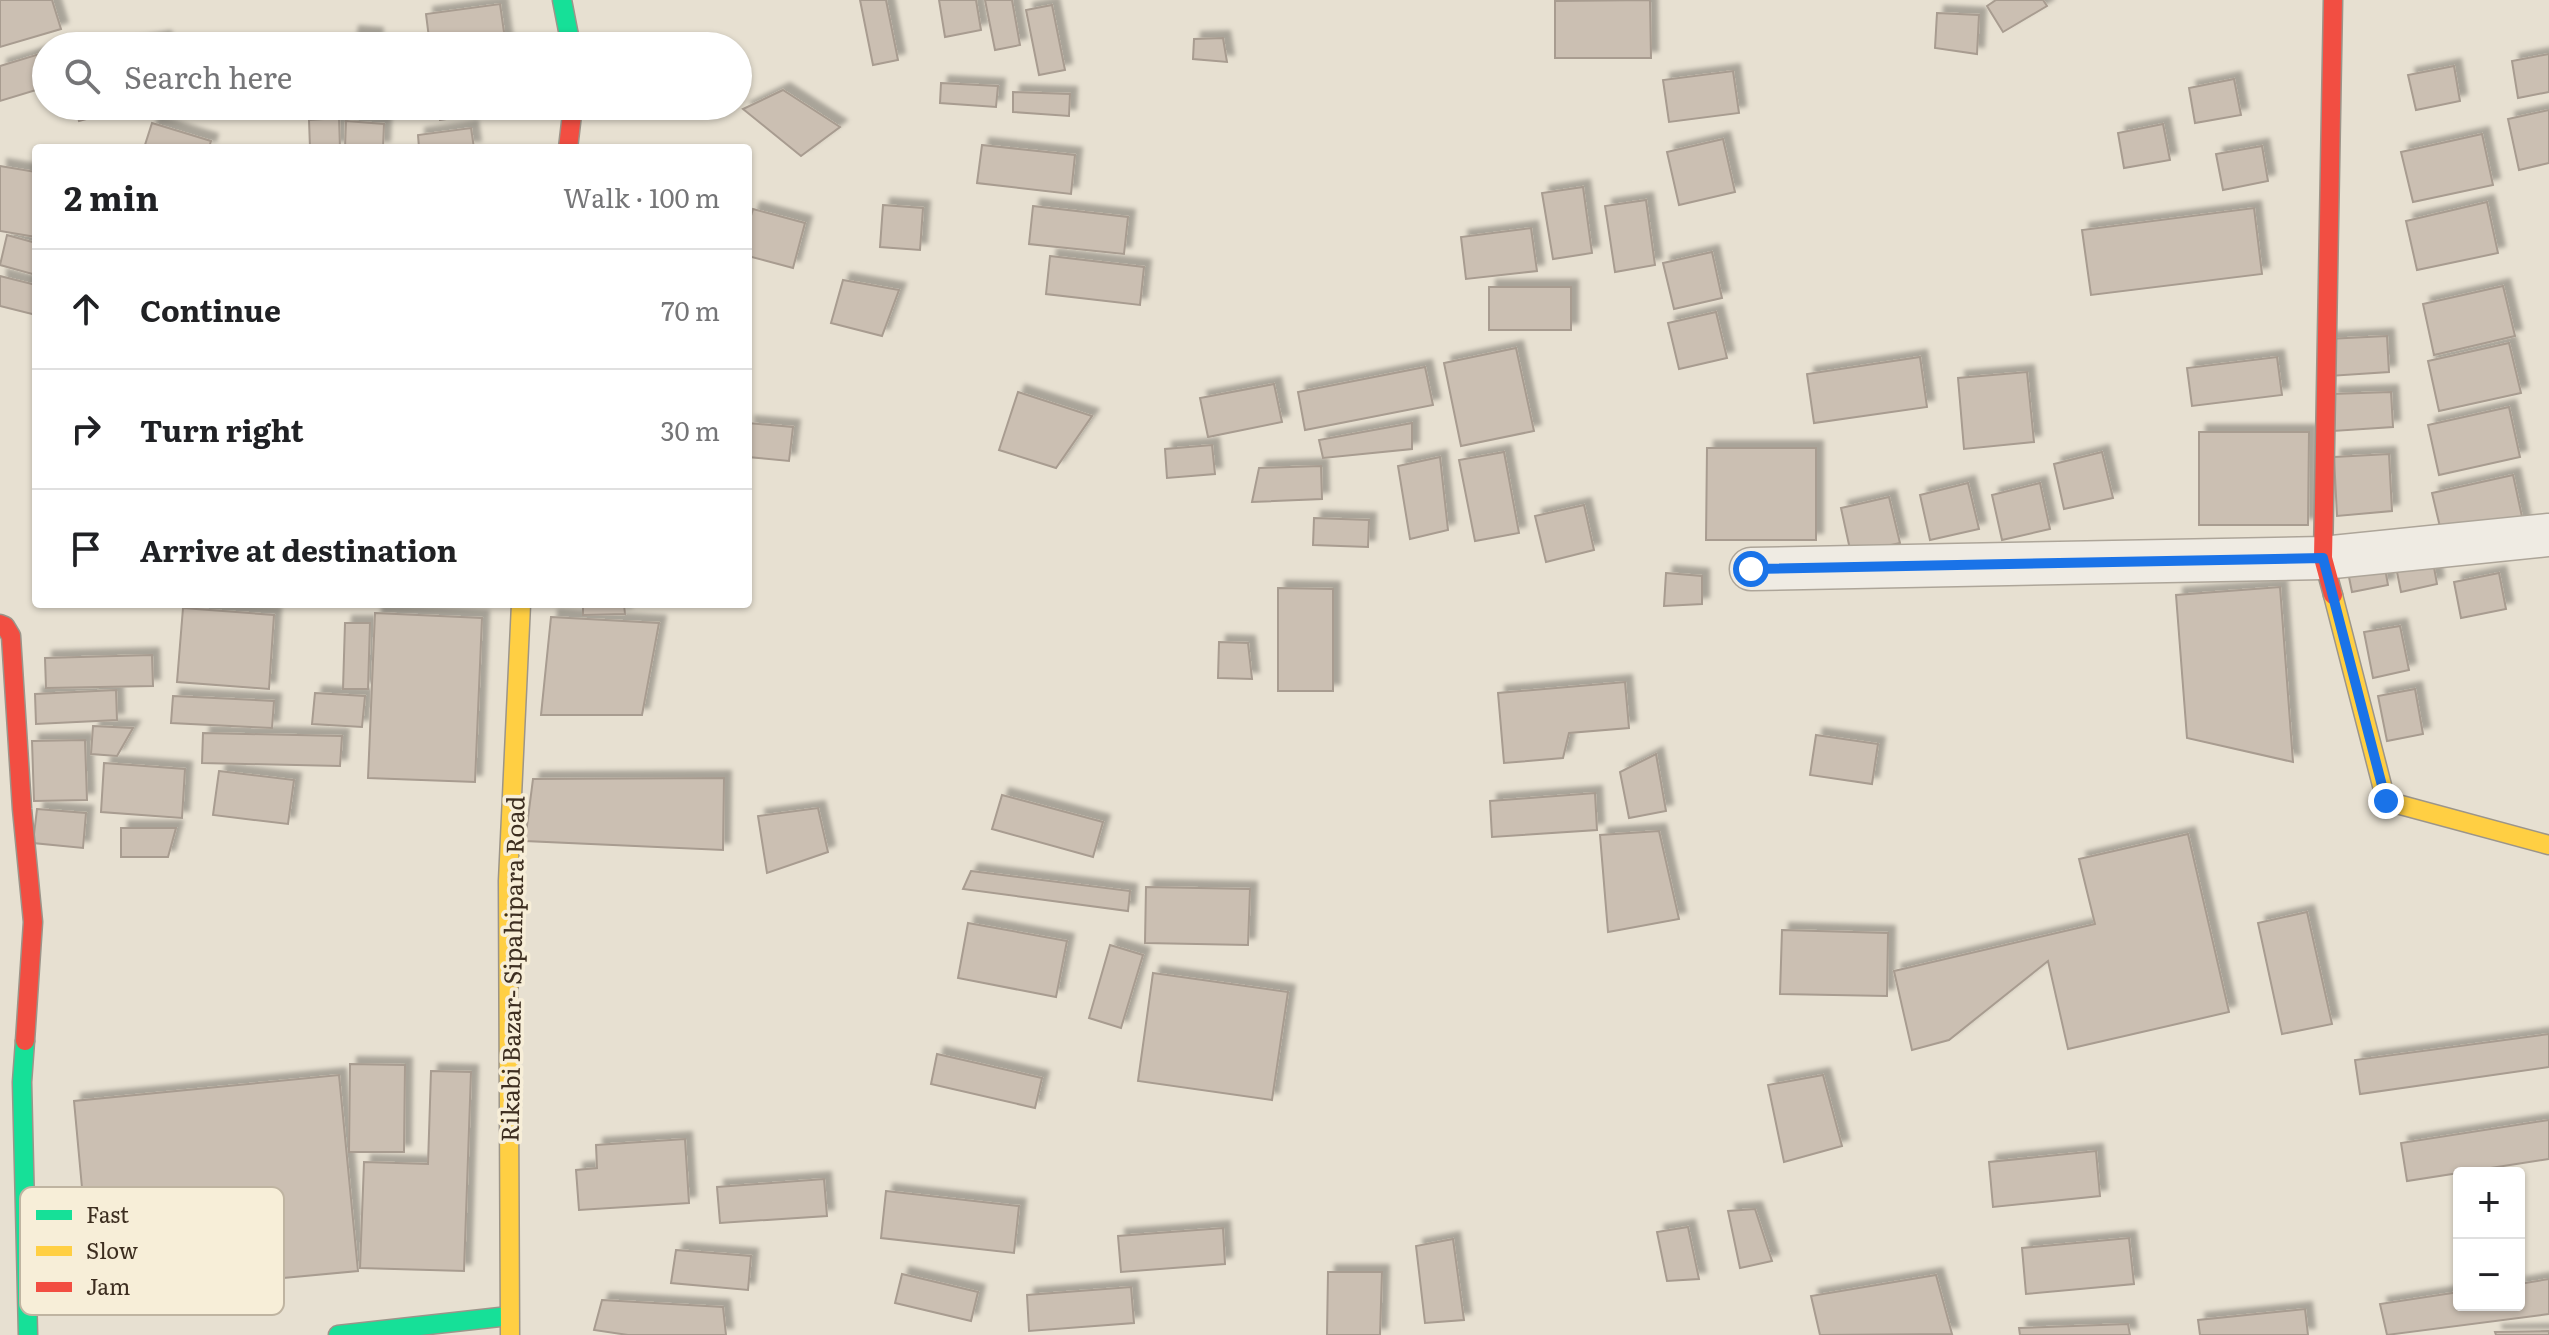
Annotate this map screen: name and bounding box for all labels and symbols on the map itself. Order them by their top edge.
route start [1733,551,1769,587]
route end [2368,783,2404,819]
street label: Rikabi Bazar- Sipahipara Road [490,795,532,1142]
legend [20,1187,284,1315]
text: Fast [86,1197,129,1230]
text: Slow [86,1233,138,1266]
text: Jam [86,1269,130,1302]

